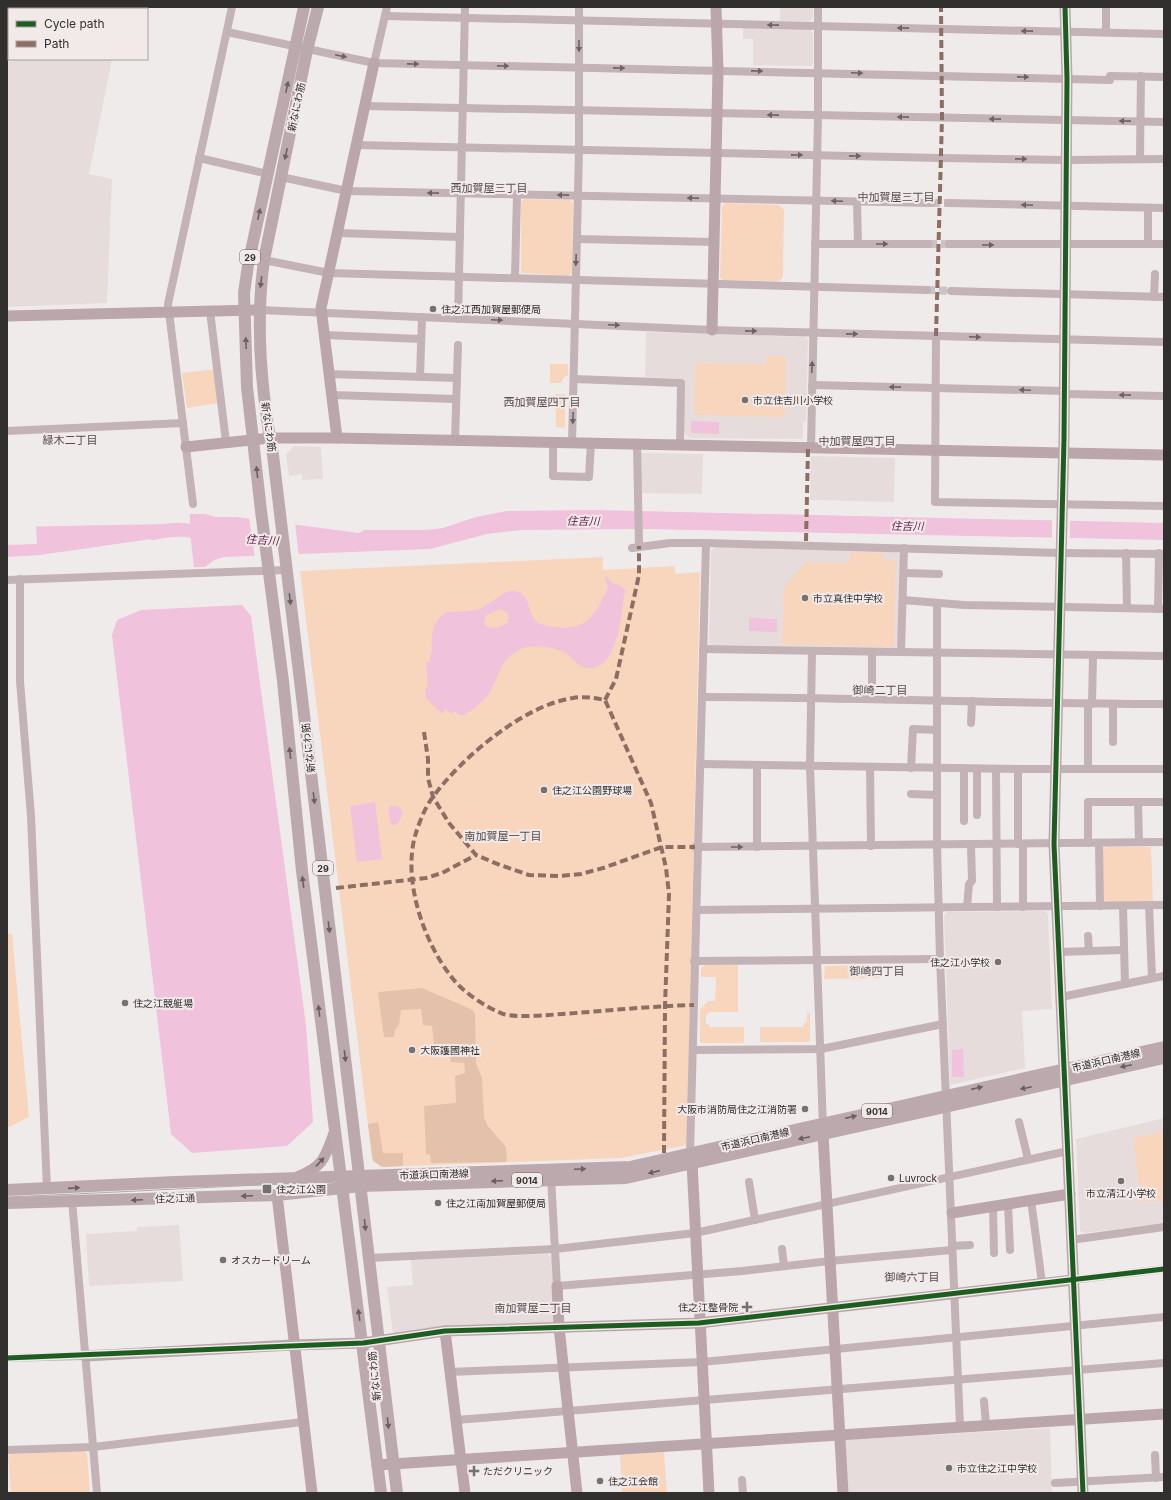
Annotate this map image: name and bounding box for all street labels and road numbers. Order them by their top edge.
street label: 新なにわ筋 [285,81,307,133]
road number: 29 [240,250,260,264]
street label: 新なにわ筋 [260,401,278,453]
street label: 新なにわ筋 [299,722,317,774]
road number: 29 [313,861,333,875]
street label: 市道浜口南港線 [1071,1046,1141,1074]
road number: 9014 [862,1104,892,1118]
street label: 市道浜口南港線 [720,1125,790,1153]
street label: 市道浜口南港線 [399,1167,469,1181]
road number: 9014 [512,1173,542,1187]
street label: 住之江通 [155,1191,195,1205]
street label: 新なにわ筋 [365,1351,383,1401]

